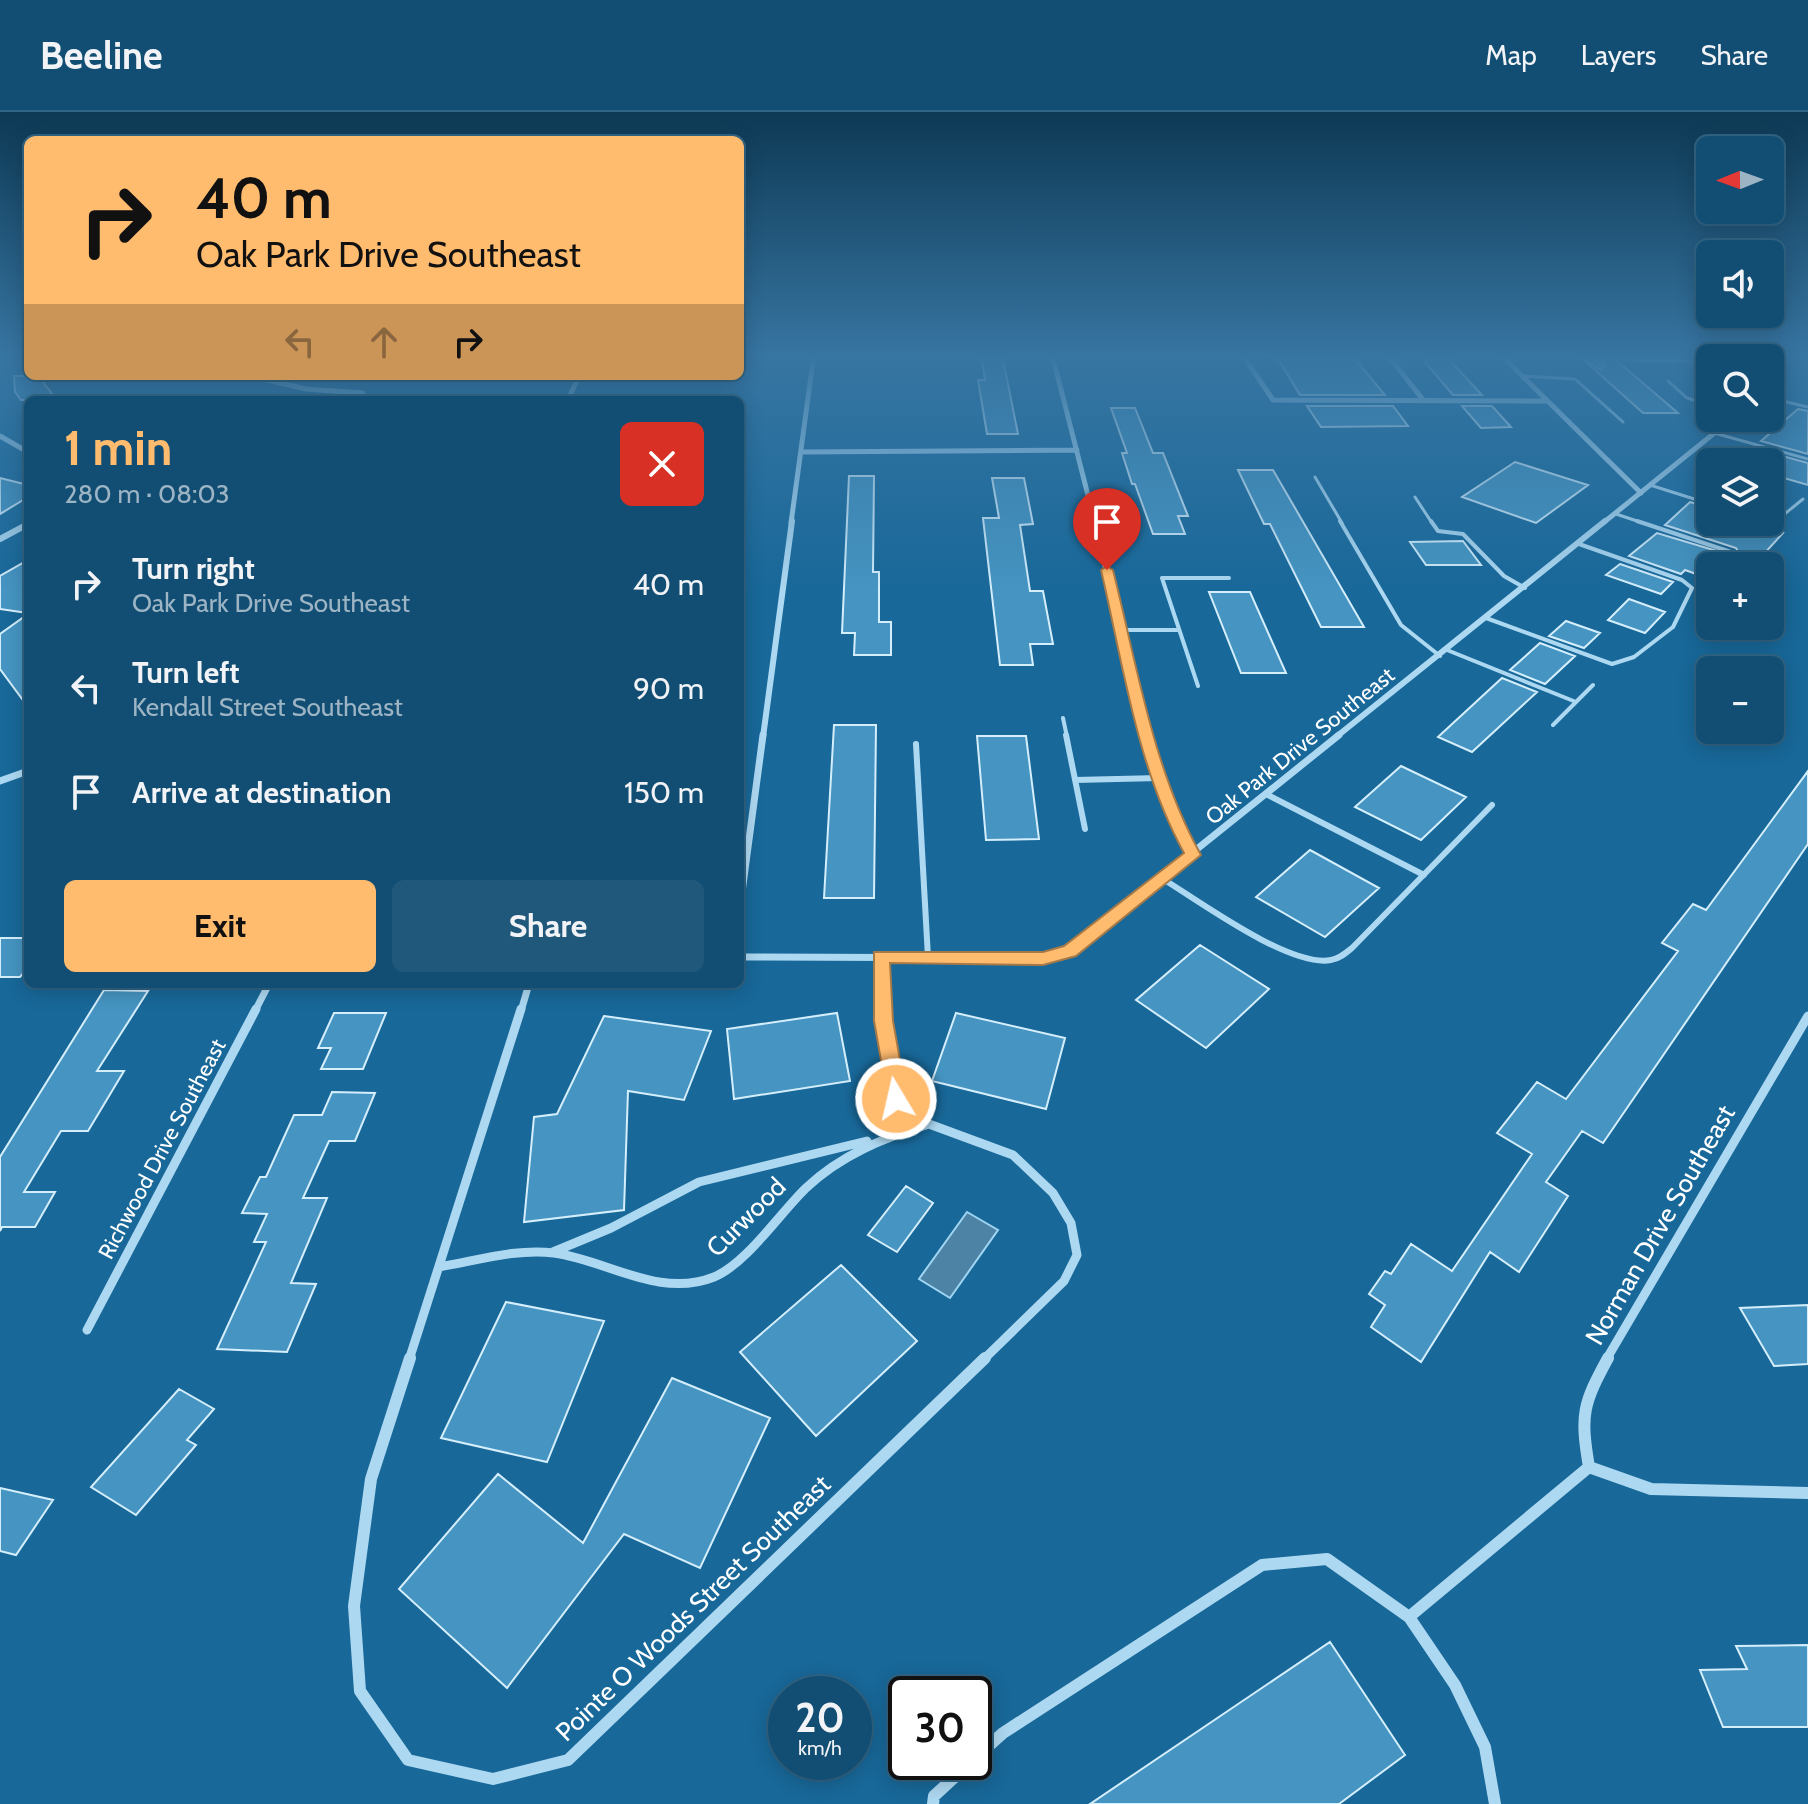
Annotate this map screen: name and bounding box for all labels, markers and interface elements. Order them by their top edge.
text: Beeline [40,32,163,79]
text: Map [1485,38,1537,72]
text: Layers [1581,38,1656,72]
text: Share [1700,38,1768,72]
north arrow [1696,136,1784,224]
map controls [1696,136,1784,744]
text: 40 m [196,164,332,232]
icon: right [64,168,168,272]
text: Oak Park Drive Southeast [196,232,581,276]
button: sound [1696,240,1784,328]
icon: left [278,320,322,364]
icon: ahead [362,320,406,364]
icon: right [446,320,490,364]
button: search [1696,344,1784,432]
text: 1 min [64,419,172,477]
button: close [620,422,704,506]
button: layers [1696,448,1784,536]
text: 280 m · 08:03 [64,478,230,510]
pin [1073,488,1141,570]
icon: arrive [1085,500,1129,544]
text: Turn right [132,550,255,587]
button: + [1696,552,1784,640]
icon: right [64,562,108,606]
text: 40 m [633,566,704,603]
text: Oak Park Drive Southeast [132,587,410,619]
text: Turn left [132,654,240,691]
button: − [1696,656,1784,744]
street label: Oak Park Drive Southeast [1200,661,1400,830]
icon: left [64,666,108,710]
text: 90 m [633,670,704,707]
text: Kendall Street Southeast [132,691,403,723]
icon: arrive [64,770,108,814]
text: Arrive at destination [132,774,392,811]
text: 150 m [624,774,704,811]
button: Exit [64,880,376,972]
button: Share [392,880,704,972]
street label: Richwood Drive Southeast [93,1034,232,1264]
position arrow [854,1057,938,1141]
street label: Norman Drive Southeast [1578,1099,1742,1351]
street label: Curwood [700,1171,792,1263]
street label: Pointe O Woods Street Southeast [549,1468,837,1748]
speed limit sign: 30 [888,1676,992,1780]
text: 20 [795,1693,845,1742]
text: km/h [798,1736,842,1760]

